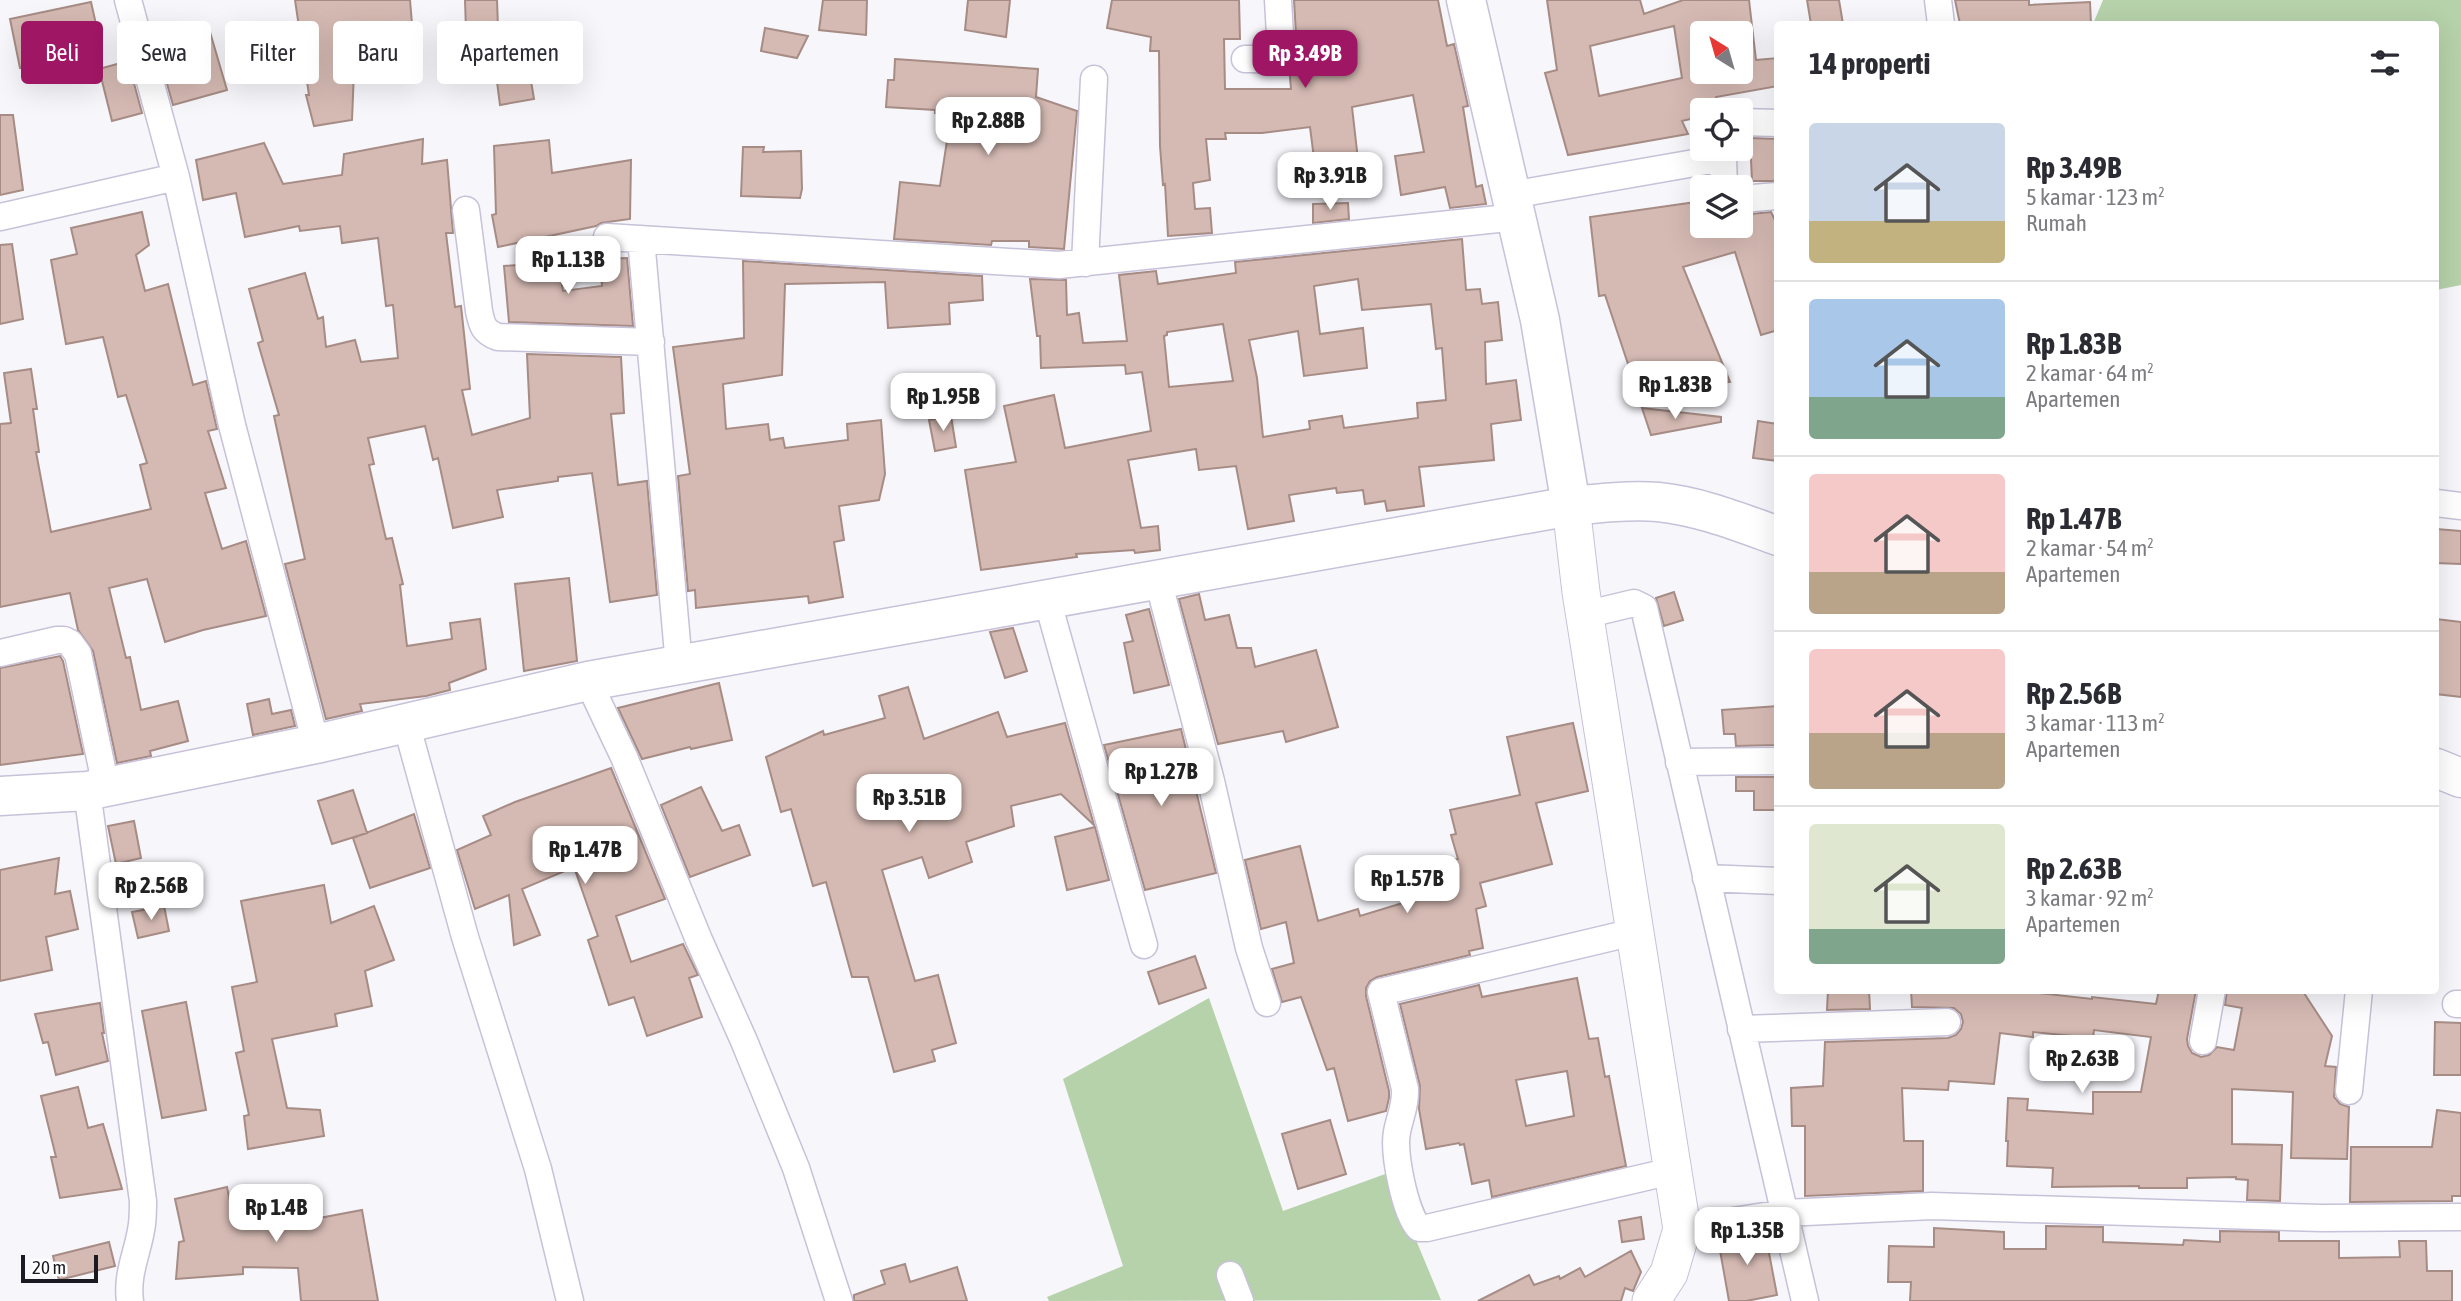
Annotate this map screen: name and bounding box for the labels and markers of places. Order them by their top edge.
pin: Rp 3.49B [1233,31,1377,90]
pin: Rp 2.88B [916,97,1060,157]
pin: Rp 3.91B [1258,152,1402,212]
pin: Rp 1.13B [496,236,640,296]
pin: Rp 1.83B [1603,362,1747,421]
pin: Rp 1.95B [871,374,1015,433]
pin: Rp 1.27B [1089,748,1233,808]
pin: Rp 3.51B [837,774,981,834]
pin: Rp 1.47B [513,826,657,886]
pin: Rp 1.57B [1335,856,1479,915]
pin: Rp 2.56B [79,862,223,922]
pin: Rp 2.63B [2010,1036,2154,1095]
pin: Rp 1.4B [211,1184,341,1244]
pin: Rp 1.35B [1675,1208,1819,1267]

